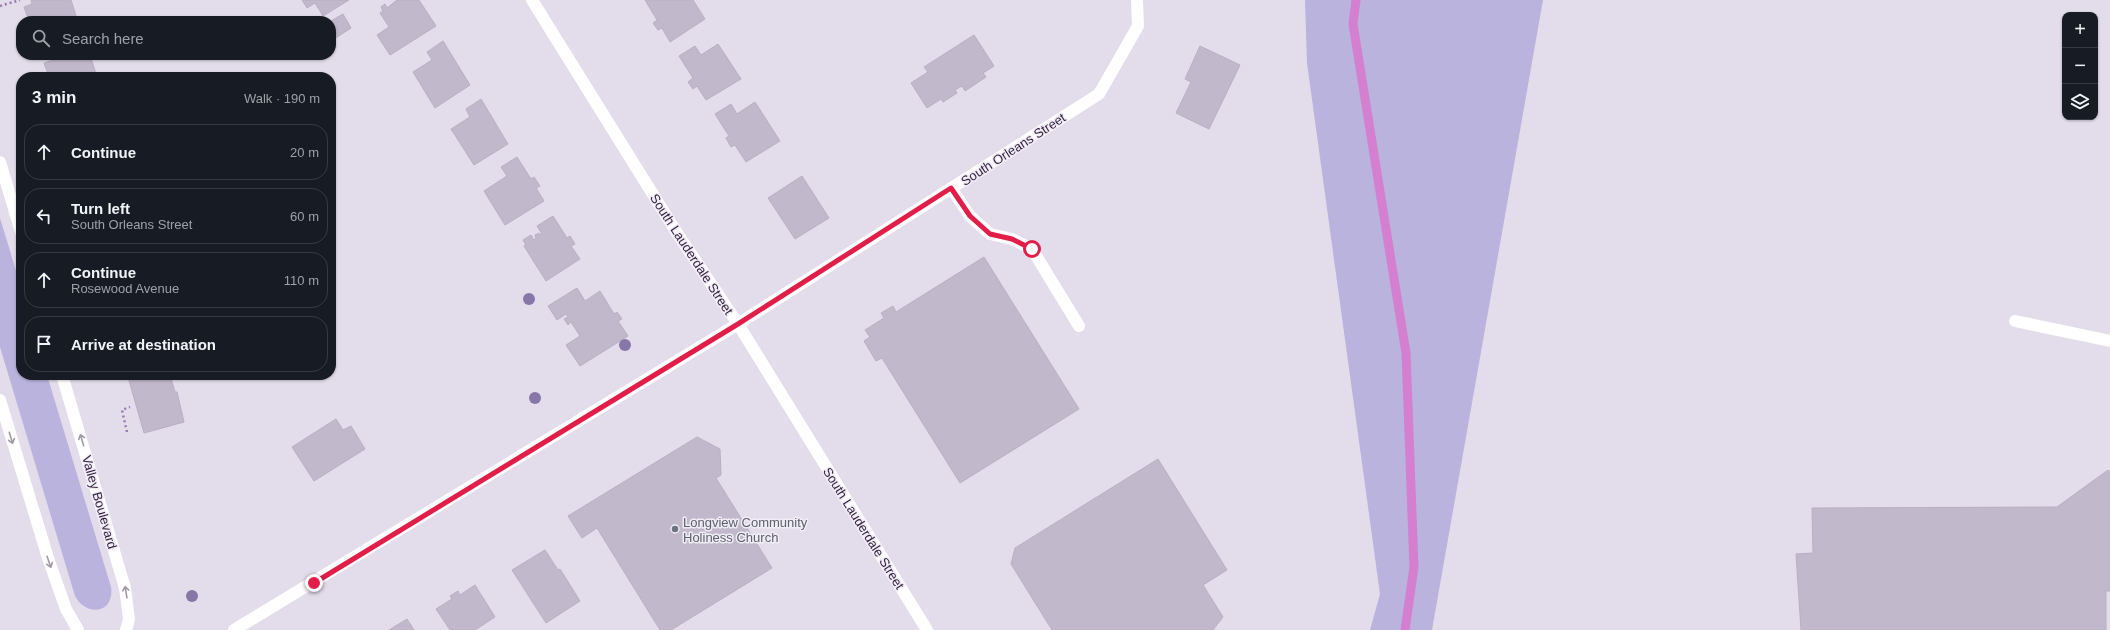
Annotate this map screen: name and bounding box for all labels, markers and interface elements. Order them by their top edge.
map controls [2062,12,2098,120]
button: + [2062,12,2098,48]
search box [16,16,336,60]
icon: search [30,27,52,49]
text: Search here [62,30,144,47]
button: − [2062,48,2098,84]
button: layers [2062,84,2098,120]
text: 3 min [32,88,76,107]
text: Walk · 190 m [244,91,320,106]
street label: South Orleans Street [958,110,1069,189]
icon: ahead [33,141,55,163]
text: Continue [71,144,136,161]
text: 20 m [290,145,319,160]
street label: South Lauderdale Street [647,191,736,318]
text: Turn left [71,200,130,217]
icon: left [33,205,55,227]
text: 60 m [290,209,319,224]
text: South Orleans Street [71,217,192,232]
route start [1023,240,1041,258]
text: Continue [71,264,136,281]
icon: ahead [33,269,55,291]
text: 110 m [284,273,319,288]
text: Rosewood Avenue [71,281,179,296]
icon: arrive [33,333,55,355]
text: Arrive at destination [71,336,216,353]
one-way arrow [8,431,15,444]
one-way arrow [78,434,85,447]
street label: Valley Boulevard [79,454,120,551]
street label: South Lauderdale Street [820,465,907,592]
place label: Longview Community Holiness Church [683,515,808,545]
marker: Longview Community Holiness Church [670,524,680,534]
one-way arrow [46,556,54,568]
route end [305,574,323,592]
one-way arrow [121,586,129,599]

